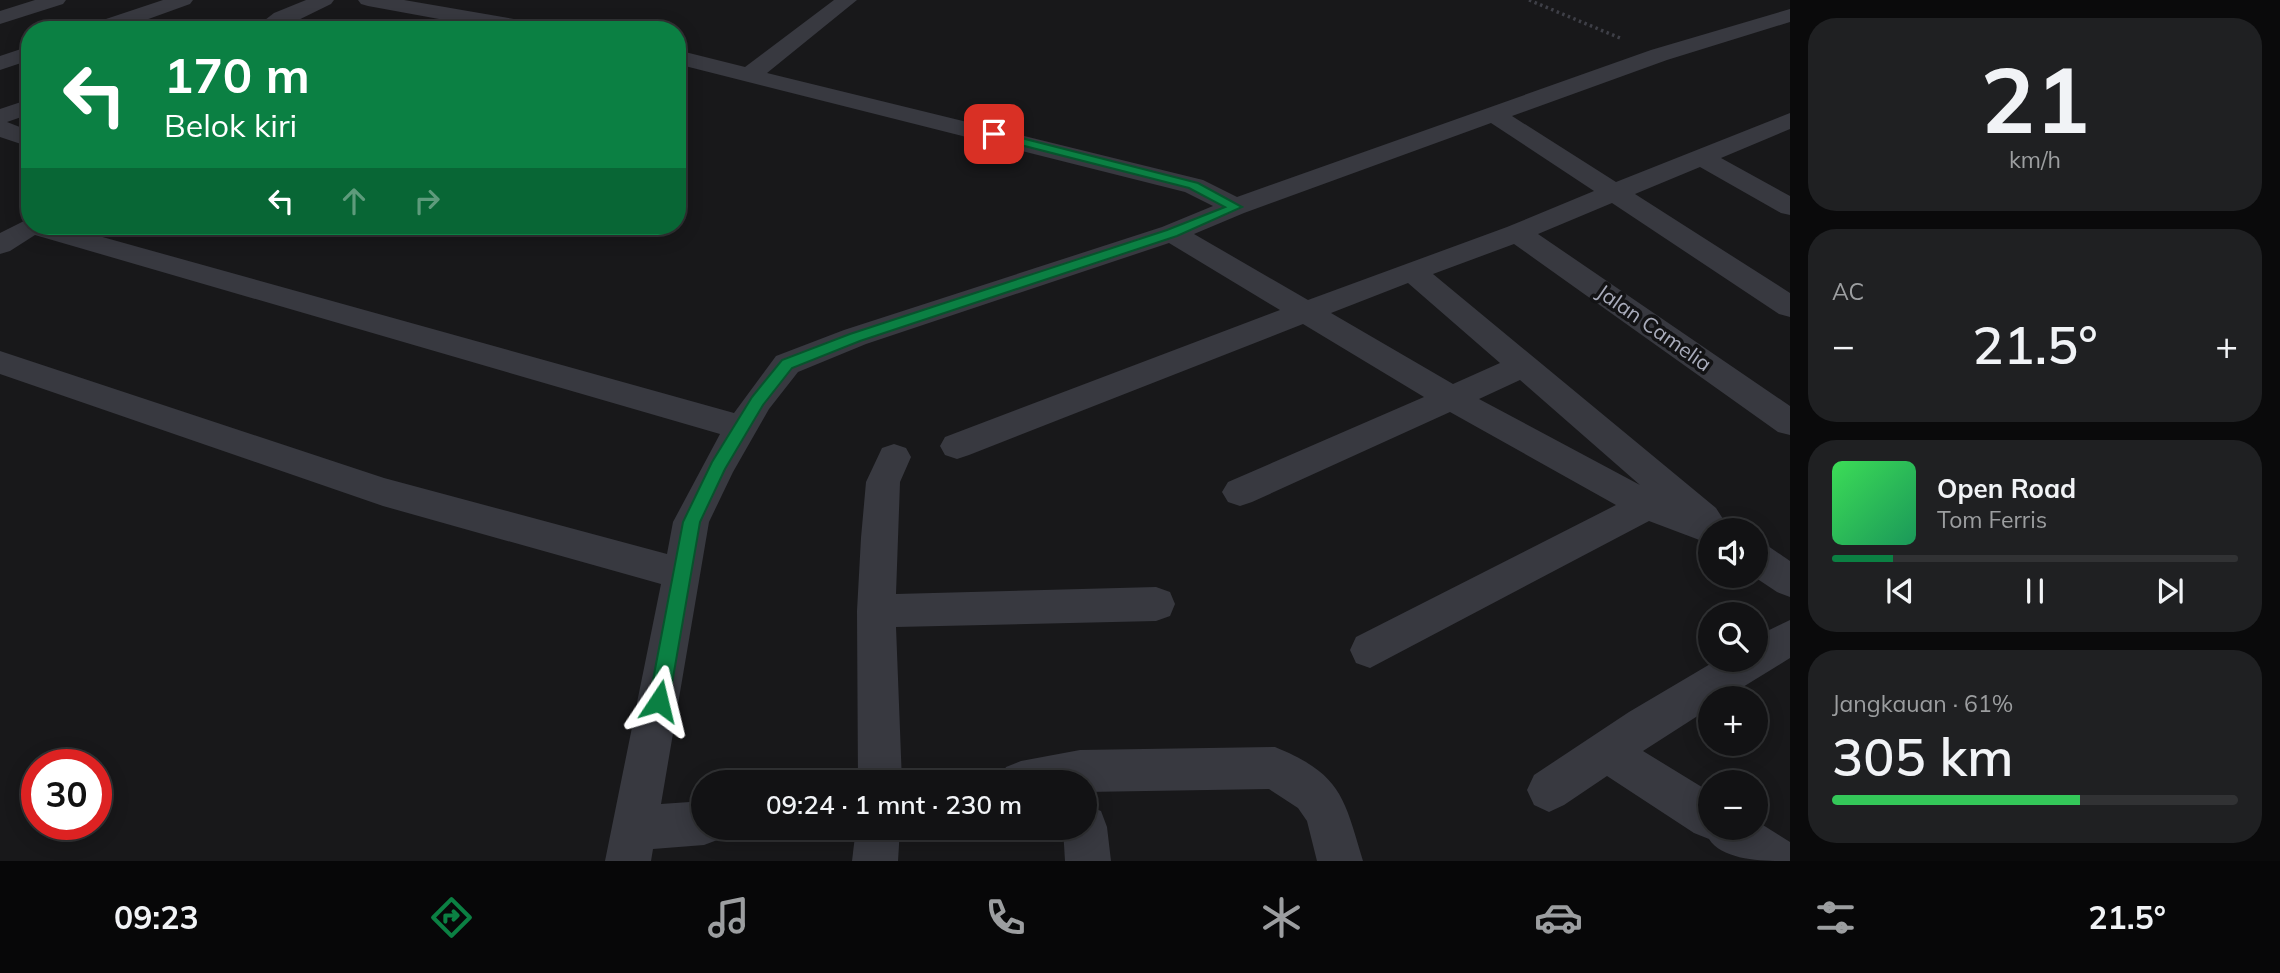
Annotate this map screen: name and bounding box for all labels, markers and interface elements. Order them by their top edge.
text: 21 [1980,42,2090,156]
text: 170 m [164,44,310,105]
icon: left [49,49,140,140]
pin [964,104,1024,164]
text: Belok kiri [164,105,297,145]
icon: arrive [975,115,1013,153]
text: km/h [2009,145,2061,174]
icon: left [262,182,300,220]
icon: ahead [335,182,373,220]
icon: right [408,182,446,220]
text: AC [1832,277,1864,306]
street label: Jalan Camelia [1592,278,1717,376]
text: 21.5° [1972,312,2098,377]
text: − [1832,321,1855,369]
text: + [2215,321,2238,369]
text: Open Road [1937,472,2076,505]
text: Tom Ferris [1937,505,2047,534]
map controls [1698,518,1768,840]
button: sound [1698,518,1768,588]
icon: previous [1881,572,1919,610]
icon: pause [2016,572,2054,610]
icon: next [2151,572,2189,610]
button: search [1698,602,1768,672]
position arrow [622,664,696,738]
button: + [1698,686,1768,756]
text: Jangkauan · 61% [1832,689,2013,718]
text: 305 km [1832,724,2013,789]
speed limit sign: 30 [21,749,112,840]
button: − [1698,770,1768,840]
text: 09:24 · 1 mnt · 230 m [766,788,1022,821]
icon: directions [427,893,476,942]
icon: music [704,893,753,942]
icon: phone [981,893,1030,942]
icon: climate [1257,893,1306,942]
icon: car [1534,893,1583,942]
icon: filters [1811,893,1860,942]
text: 09:23 [114,897,199,937]
text: 21.5° [2088,897,2166,937]

